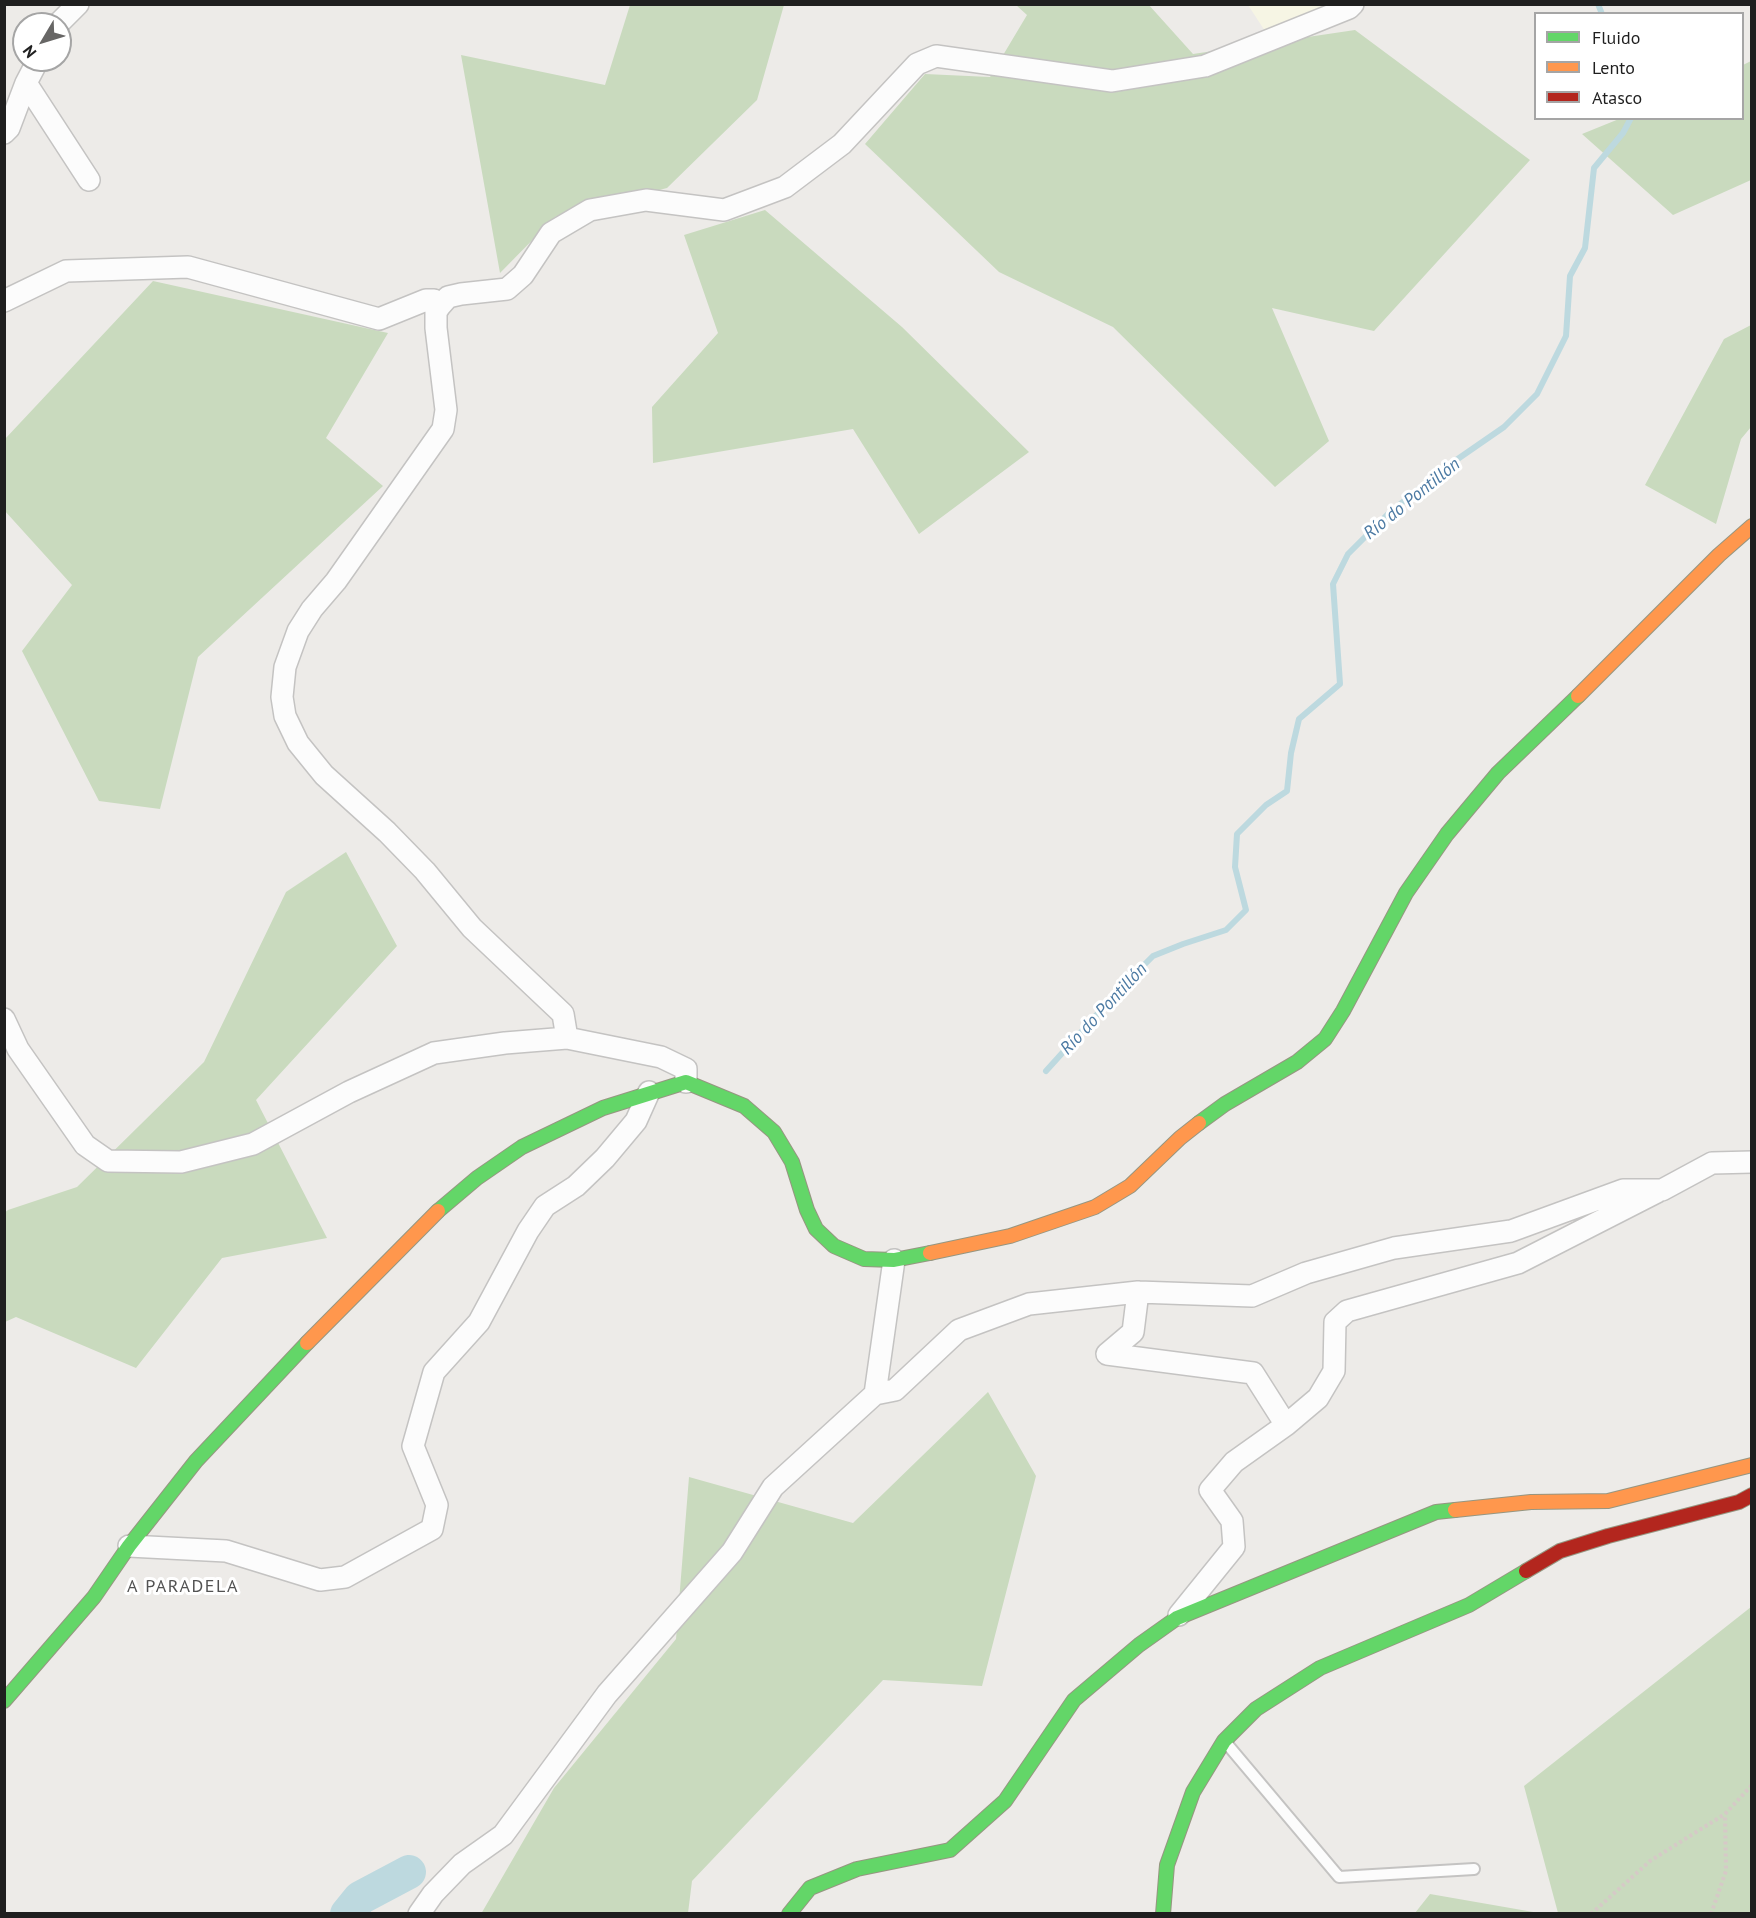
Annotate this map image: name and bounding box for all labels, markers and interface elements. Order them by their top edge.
north arrow [12,12,72,72]
legend [1534,12,1744,120]
text: Fluido [1592,26,1640,49]
text: N [18,42,41,62]
text: Lento [1592,56,1635,79]
text: Atasco [1592,86,1642,109]
water label: Río do Pontillón [1360,454,1464,544]
water label: Río do Pontillón [1056,959,1152,1059]
district label: A PARADELA [127,1576,239,1598]

